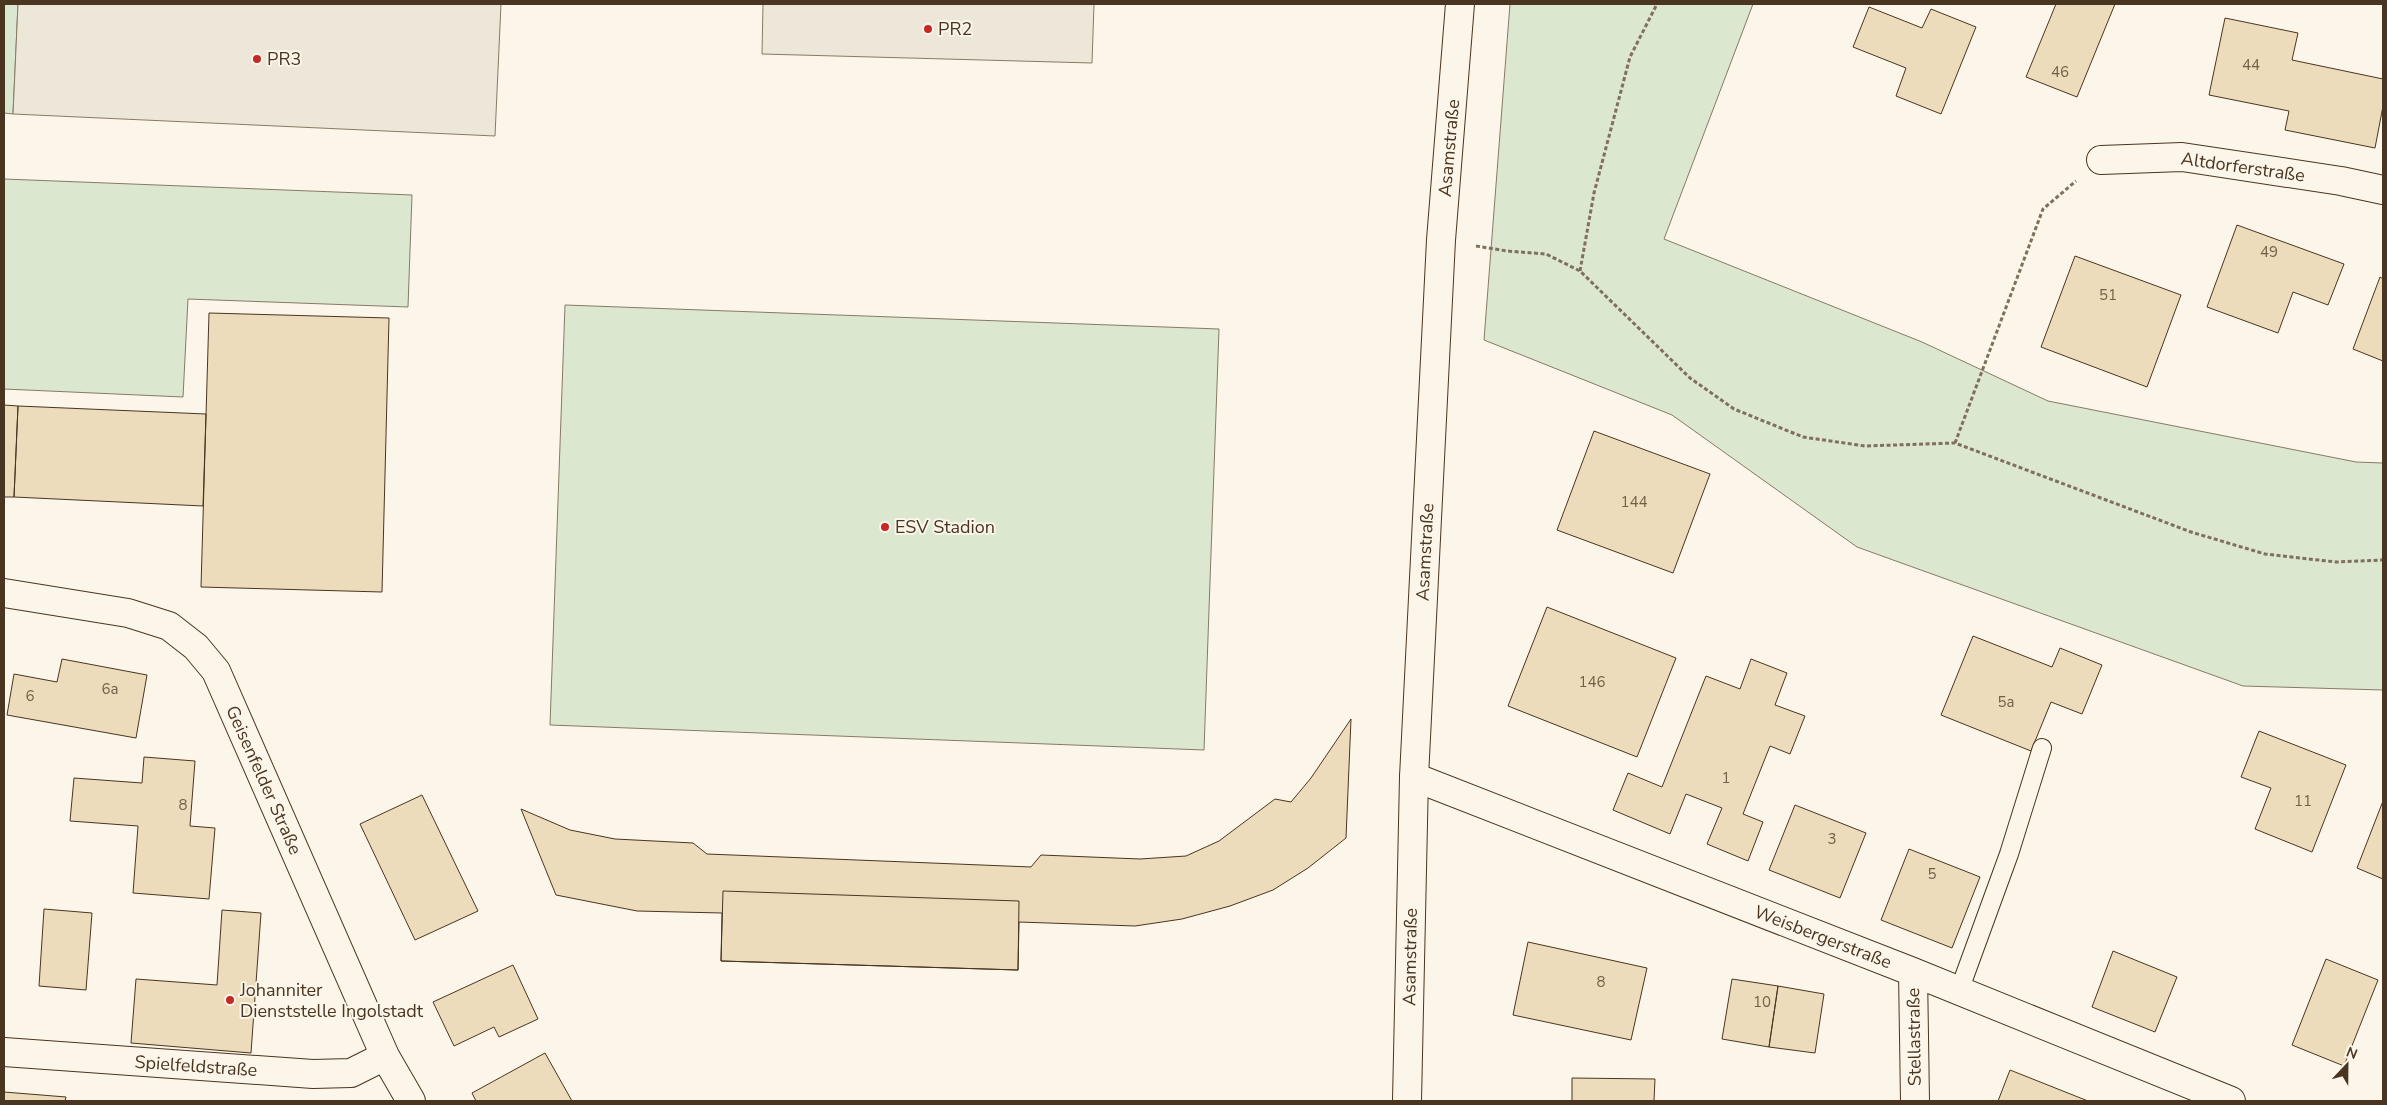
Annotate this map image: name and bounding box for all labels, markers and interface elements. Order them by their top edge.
place label: PR2 [938,17,972,41]
marker: PR2 [922,23,934,35]
place label: PR3 [267,47,301,71]
marker: PR3 [251,53,263,65]
house number: 44 [2242,55,2260,75]
house number: 46 [2051,62,2069,82]
street label: Asamstraße [1433,98,1465,198]
street label: Altdorferstraße [2179,146,2307,188]
house number: 49 [2260,242,2278,262]
house number: 51 [2099,285,2117,305]
house number: 144 [1620,492,1648,512]
street label: Asamstraße [1410,502,1440,602]
place label: ESV Stadion [895,515,995,539]
marker: ESV Stadion [879,521,891,533]
house number: 146 [1578,672,1606,692]
house number: 6a [102,679,118,699]
house number: 6 [25,686,35,706]
house number: 5a [1998,692,2014,712]
street label: Geisenfelder Straße [220,702,308,858]
house number: 1 [1721,768,1731,788]
house number: 11 [2294,791,2312,811]
house number: 8 [178,795,188,815]
house number: 3 [1827,829,1837,849]
house number: 5 [1927,864,1937,884]
street label: Weisbergerstraße [1751,900,1895,974]
street label: Asamstraße [1397,908,1423,1006]
house number: 8 [1596,972,1606,992]
place label: Johanniter Dienststelle Ingolstadt [239,978,424,1023]
street label: Stellastraße [1901,988,1927,1086]
house number: 10 [1753,992,1771,1012]
marker: Johanniter Dienststelle Ingolstadt [224,994,236,1006]
north arrow [2322,1040,2372,1090]
text: N [2343,1043,2360,1064]
street label: Spielfeldstraße [134,1050,258,1082]

